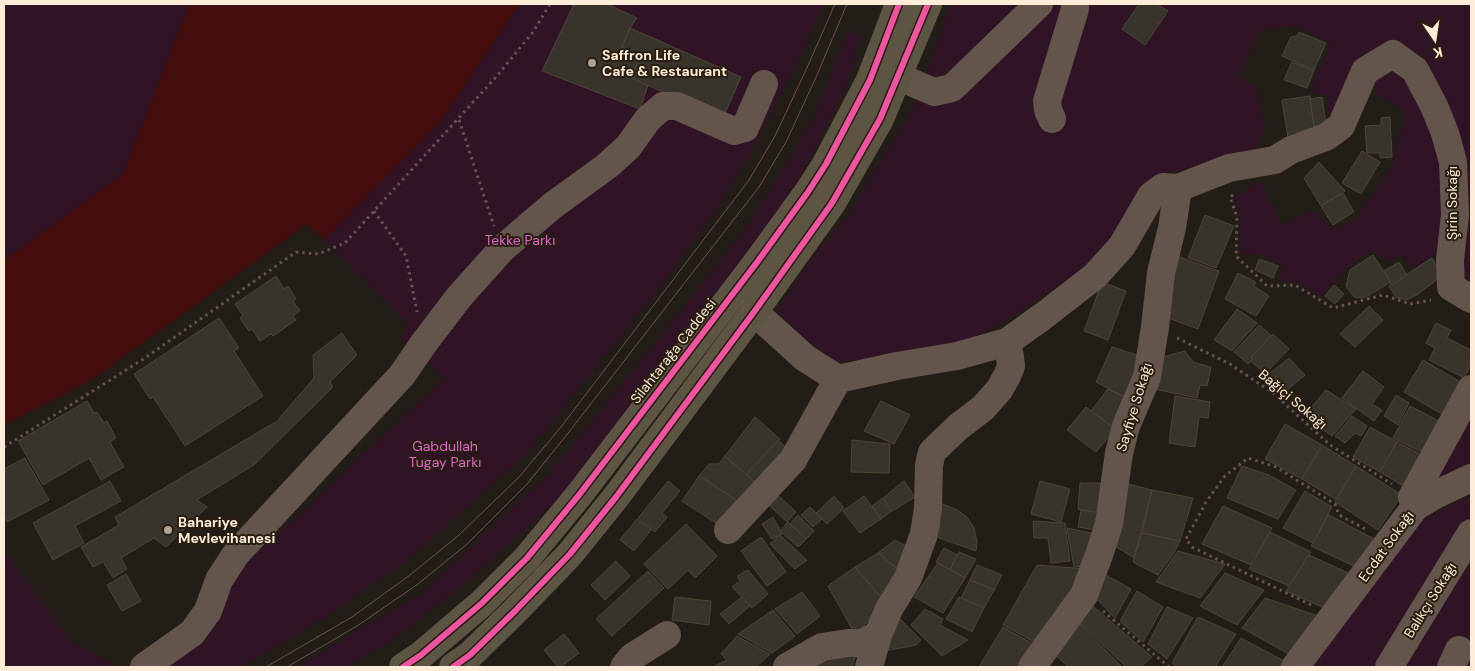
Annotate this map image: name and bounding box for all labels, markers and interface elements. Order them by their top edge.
north arrow [1410,15,1460,65]
text: K [1431,43,1444,62]
place label: Saffron Life Cafe & Restaurant [602,46,727,80]
marker: Saffron Life Cafe & Restaurant [586,57,598,69]
street label: Şirin Sokağı [1443,166,1461,240]
park label: Tekke Parkı [485,231,555,249]
street label: Silahtarağa Caddesi [626,295,720,407]
street label: Sayfiye Sokağı [1112,360,1156,454]
street label: Bağiçi Sokağı [1255,365,1331,433]
park label: Gabdullah Tugay Parkı [409,437,481,471]
street label: Ecdat Sokağı [1354,507,1418,585]
place label: Bahariye Mevlevihanesi [178,513,275,547]
marker: Bahariye Mevlevihanesi [162,524,174,536]
street label: Balıkçı Sokağı [1400,559,1460,641]

